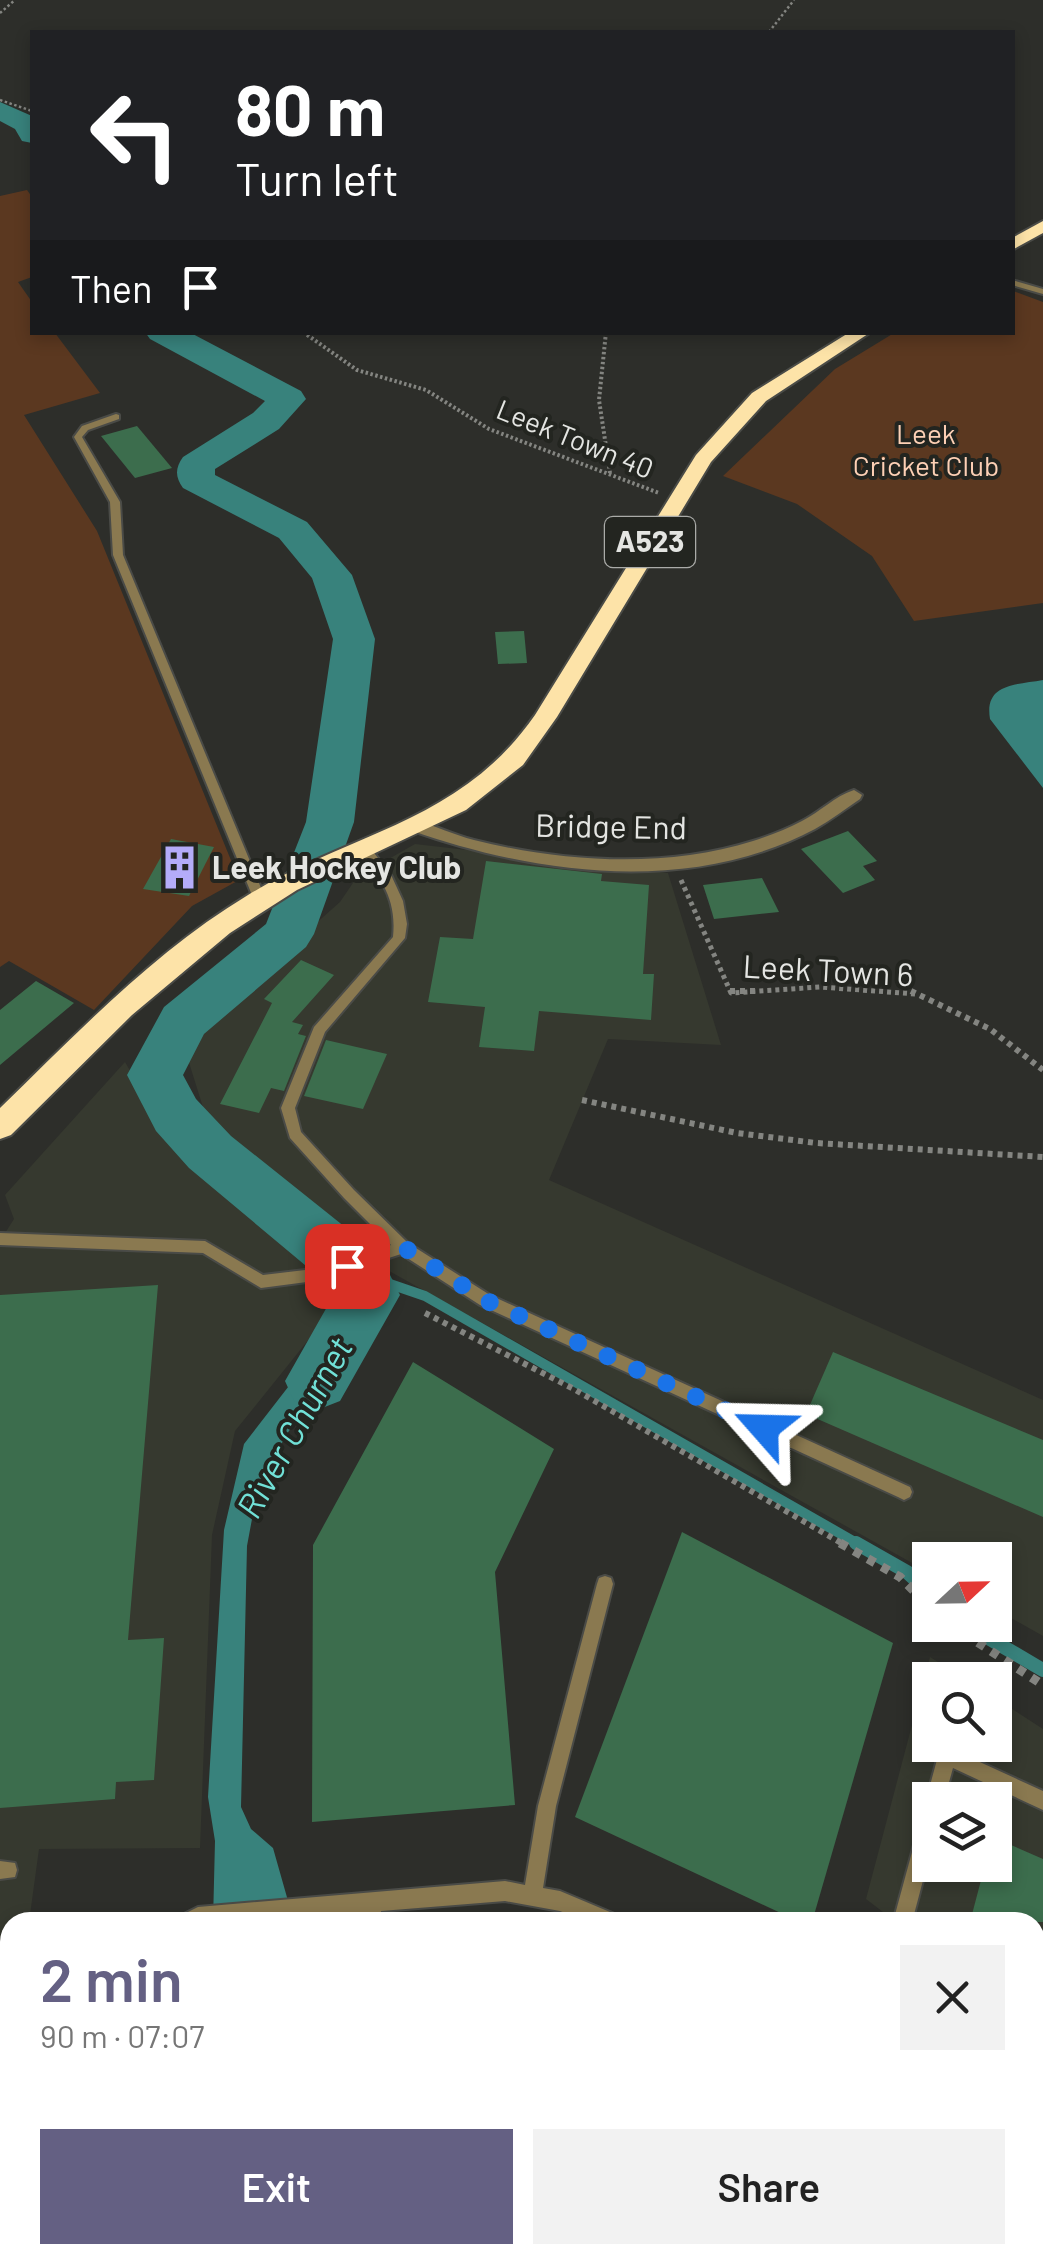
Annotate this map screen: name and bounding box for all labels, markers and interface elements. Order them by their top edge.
text: 80 m [235,66,385,150]
icon: left [70,70,200,200]
text: Turn left [235,151,399,205]
icon: arrive [173,260,228,315]
text: Then [70,265,153,311]
street label: Leek Town 40 [492,391,659,485]
park label: Leek Cricket Club [853,416,999,482]
road number: A523 [605,517,695,567]
street label: Bridge End [535,805,687,845]
building icon: Leek Hockey Club [155,844,203,892]
place label: Leek Hockey Club [212,847,461,885]
street label: Leek Town 6 [742,946,914,992]
pin [305,1224,390,1309]
icon: arrive [320,1239,375,1294]
water label: River Churnet [226,1329,360,1525]
position arrow [712,1376,816,1480]
north arrow [912,1542,1012,1642]
map controls [912,1542,1012,1882]
button: search [912,1662,1012,1762]
button: layers [912,1782,1012,1882]
text: 2 min [40,1942,183,2014]
button: close [900,1945,1005,2050]
text: 90 m · 07:07 [40,2016,204,2054]
button: Exit [40,2129,513,2244]
button: Share [533,2129,1005,2244]

